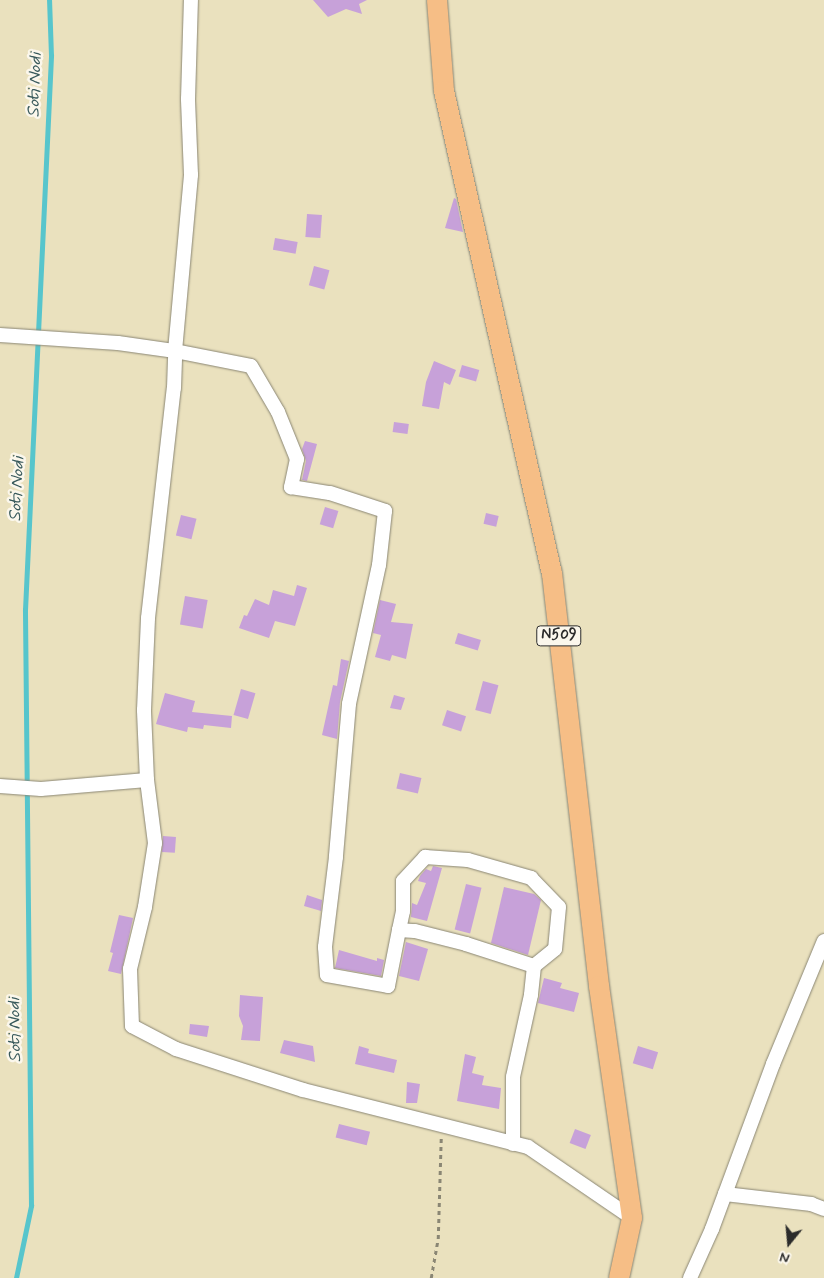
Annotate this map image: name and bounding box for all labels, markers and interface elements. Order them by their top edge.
water label: Soti Nodi [23,52,47,118]
water label: Soti Nodi [5,456,29,522]
road number: N509 [535,624,583,648]
water label: Soti Nodi [4,997,26,1063]
north arrow [764,1218,814,1268]
text: N [778,1247,792,1267]

